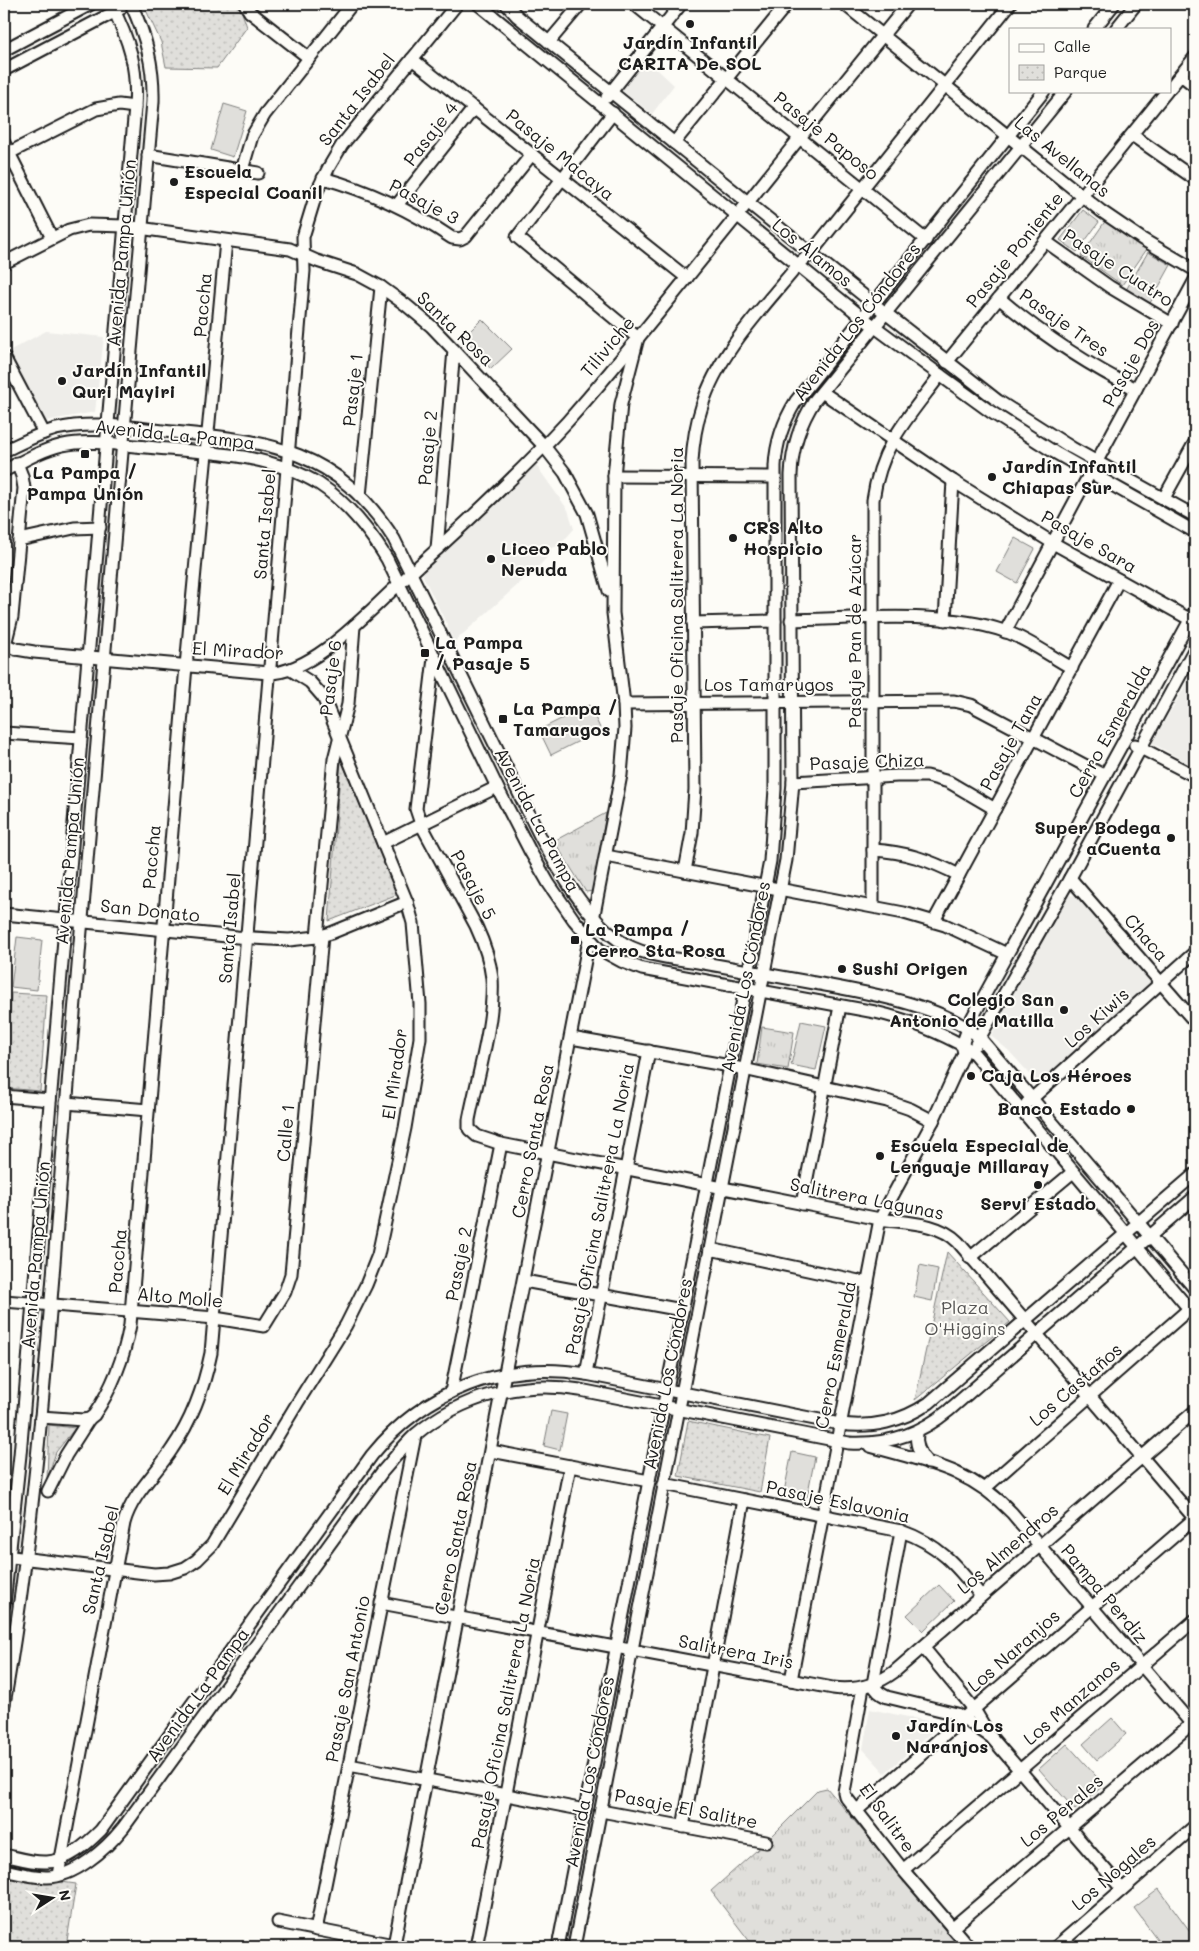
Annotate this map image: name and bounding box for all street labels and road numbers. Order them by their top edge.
street label: Santa Isabel [313,48,400,151]
street label: Pasaje Paposo [769,85,884,185]
street label: Pasaje 4 [397,96,463,171]
street label: Pasaje Macaya [501,103,620,205]
street label: Las Avellanas [1010,110,1116,202]
street label: Avenida Pampa Unión [101,158,141,348]
street label: Pasaje 3 [385,173,464,229]
street label: Pasaje Poniente [960,186,1068,312]
street label: Los Álamos [768,212,858,292]
street label: Pasaje Cuatro [1059,223,1178,312]
street label: Avenida Los Cóndores [787,237,925,405]
street label: Paccha [187,272,217,338]
street label: Pasaje Tres [1015,283,1114,362]
street label: Santa Rosa [412,285,499,371]
street label: Tiliviche [575,311,640,382]
street label: Pasaje Dos [1096,314,1164,411]
street label: Pasaje 1 [336,352,368,428]
street label: Pasaje 2 [412,409,442,486]
street label: Avenida La Pampa [94,414,256,454]
street label: Pasaje Oficina Salitrera La Noria [664,447,688,743]
street label: Santa Isabel [247,467,281,580]
street label: Pasaje Sara [1037,504,1142,578]
street label: Pasaje Pan de Azúcar [842,534,866,728]
street label: El Mirador [192,636,285,664]
street label: Pasaje 6 [313,639,347,717]
street label: Cerro Esmeralda [1062,659,1156,802]
street label: Los Tamarugos [704,672,834,696]
street label: Pasaje Tana [974,689,1047,794]
street label: Avenida La Pampa [490,743,586,896]
street label: Pasaje Chiza [809,747,925,775]
street label: Avenida Pampa Unión [49,756,89,946]
street label: Paccha [136,824,166,890]
street label: Pasaje 5 [446,846,502,924]
street label: Santa Isabel [212,871,246,984]
street label: Avenida Los Cóndores [715,879,775,1074]
street label: San Donato [99,893,201,927]
street label: Chaca [1119,908,1174,966]
street label: Los Kiwis [1059,982,1134,1053]
street label: El Mirador [376,1027,412,1121]
street label: Pasaje Oficina Salitrera La Noria [559,1061,639,1357]
street label: Cerro Santa Rosa [505,1062,559,1220]
street label: Calle 1 [271,1103,299,1163]
street label: Avenida Pampa Unión [15,1160,55,1350]
street label: Salitrera Lagunas [788,1171,946,1225]
street label: Pasaje 2 [439,1225,477,1303]
street label: Paccha [102,1228,132,1294]
street label: Avenida Los Cóndores [637,1276,697,1471]
street label: Cerro Esmeralda [809,1279,861,1431]
street label: Alto Molle [136,1281,224,1313]
street label: Los Castaños [1024,1337,1127,1431]
street label: El Mirador [211,1408,279,1499]
street label: Cerro Santa Rosa [428,1459,482,1617]
street label: Pasaje Eslavonia [764,1474,913,1528]
street label: Los Almendros [952,1498,1063,1599]
street label: Santa Isabel [76,1503,124,1617]
street label: Pampa Perdiz [1056,1539,1153,1648]
street label: Pasaje Oficina Salitrera La Noria [465,1555,545,1851]
street label: Pasaje San Antonio [319,1593,375,1764]
street label: Los Naranjos [962,1604,1065,1697]
street label: Avenida La Pampa [140,1622,254,1766]
street label: Salitrera Iris [677,1628,796,1674]
street label: Los Manzanos [1018,1653,1125,1750]
street label: Avenida Los Cóndores [559,1674,619,1869]
street label: Los Perales [1015,1768,1108,1852]
street label: El Salitre [855,1778,921,1857]
street label: Pasaje El Salitre [613,1782,760,1834]
street label: Los Nogales [1066,1829,1161,1916]

